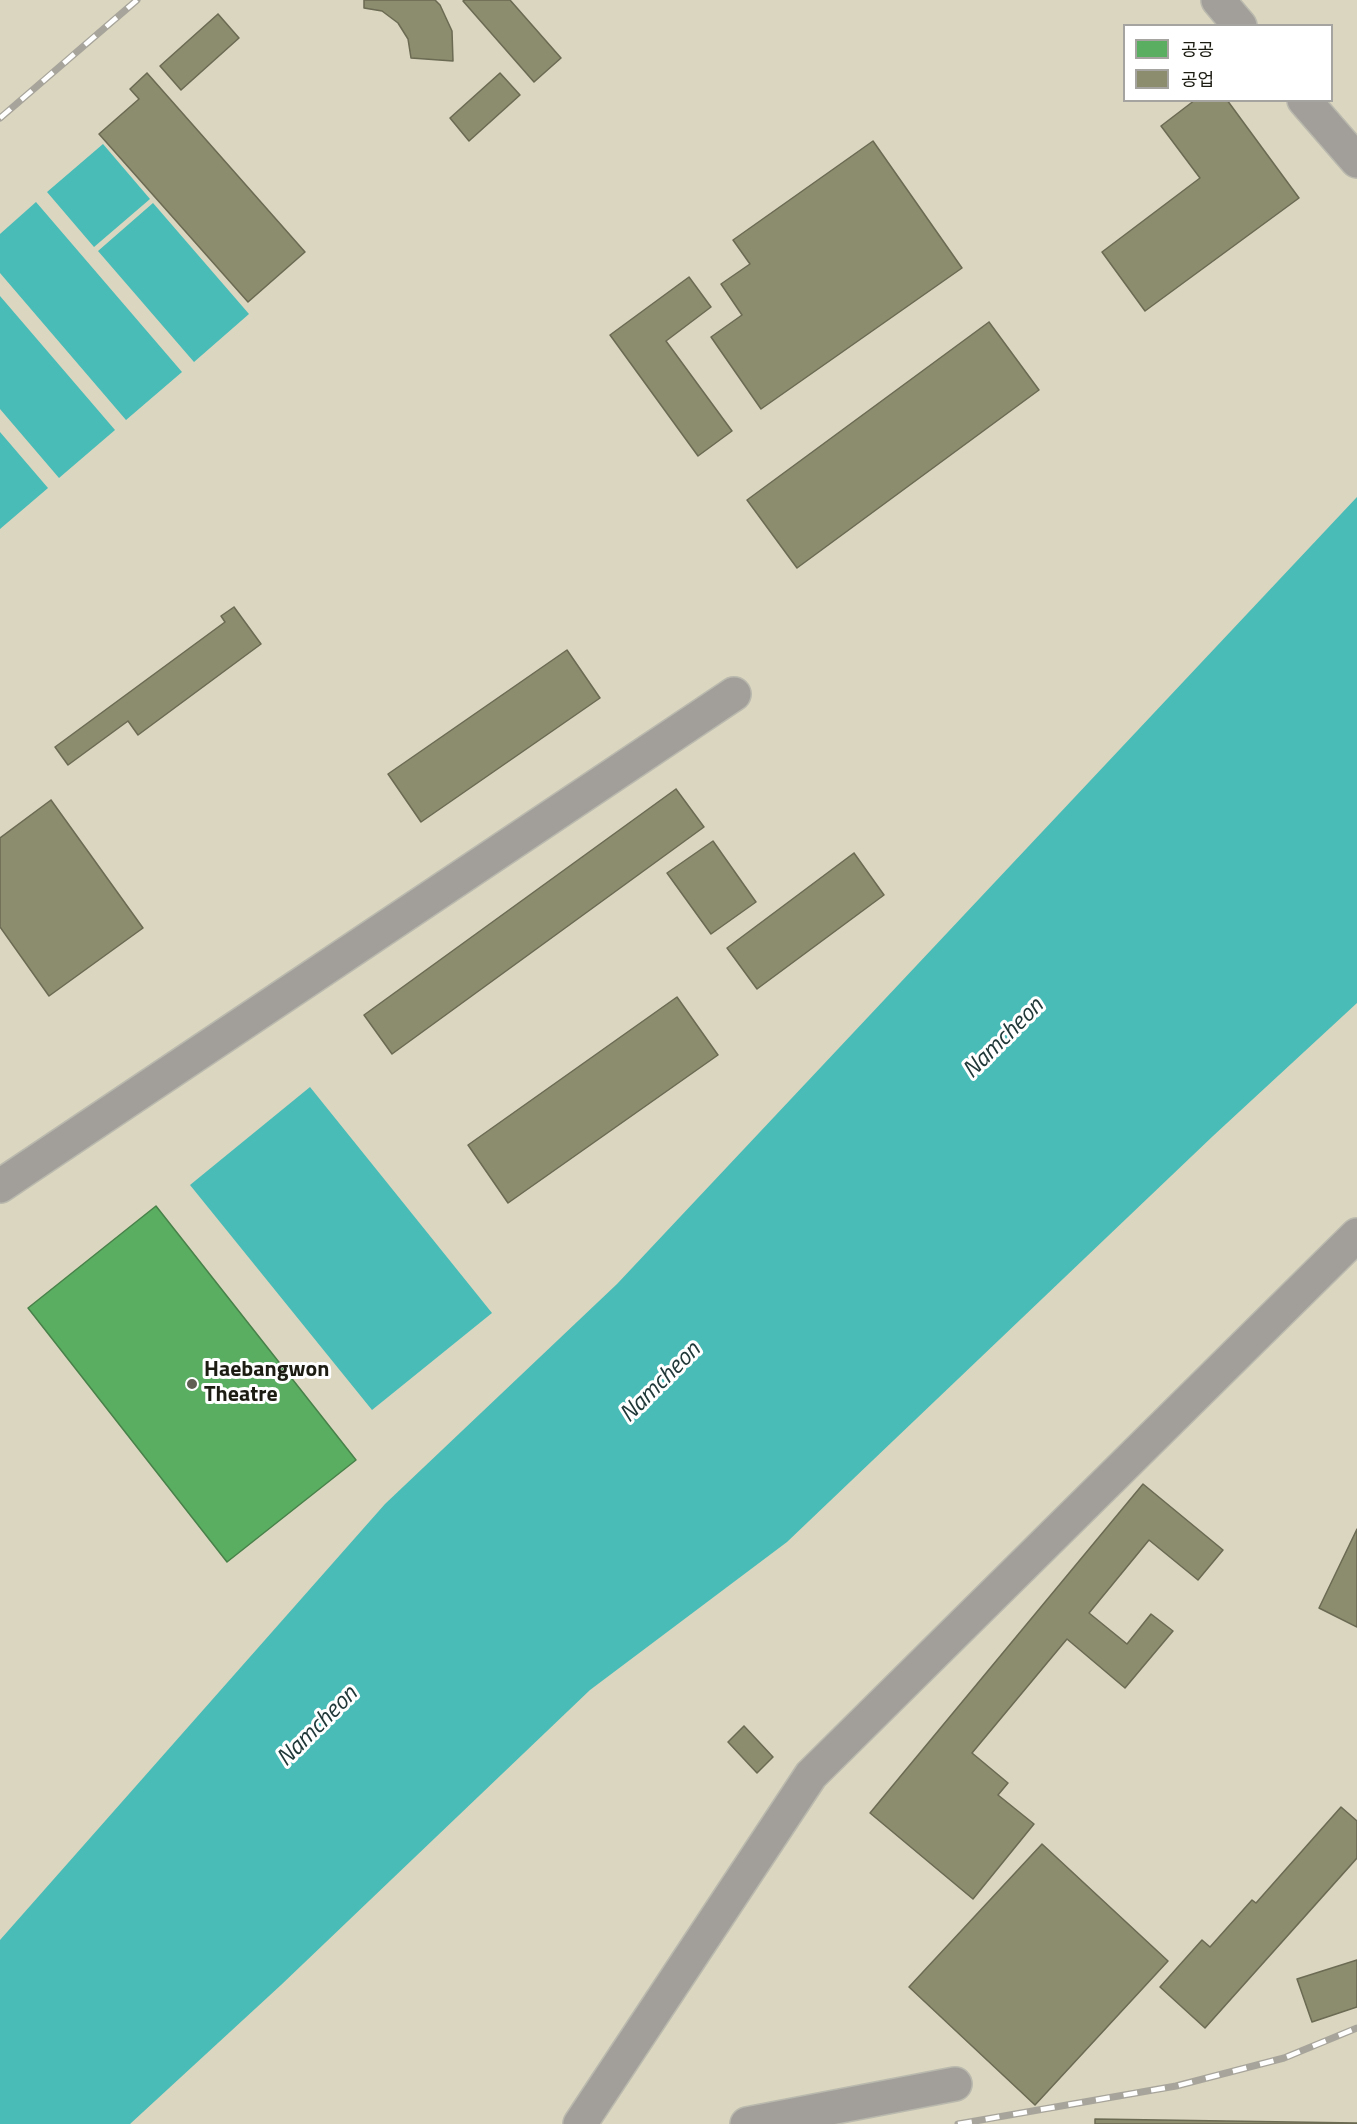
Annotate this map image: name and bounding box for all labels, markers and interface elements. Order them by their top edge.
legend [1123,24,1333,102]
text: 공공 [1181,36,1214,63]
text: 공업 [1181,66,1214,93]
water label: Namcheon [958,993,1050,1085]
water label: Namcheon [615,1337,707,1429]
place label: Haebangwon Theatre [204,1358,329,1410]
marker: Haebangwon Theatre [185,1377,199,1391]
water label: Namcheon [272,1681,364,1773]

